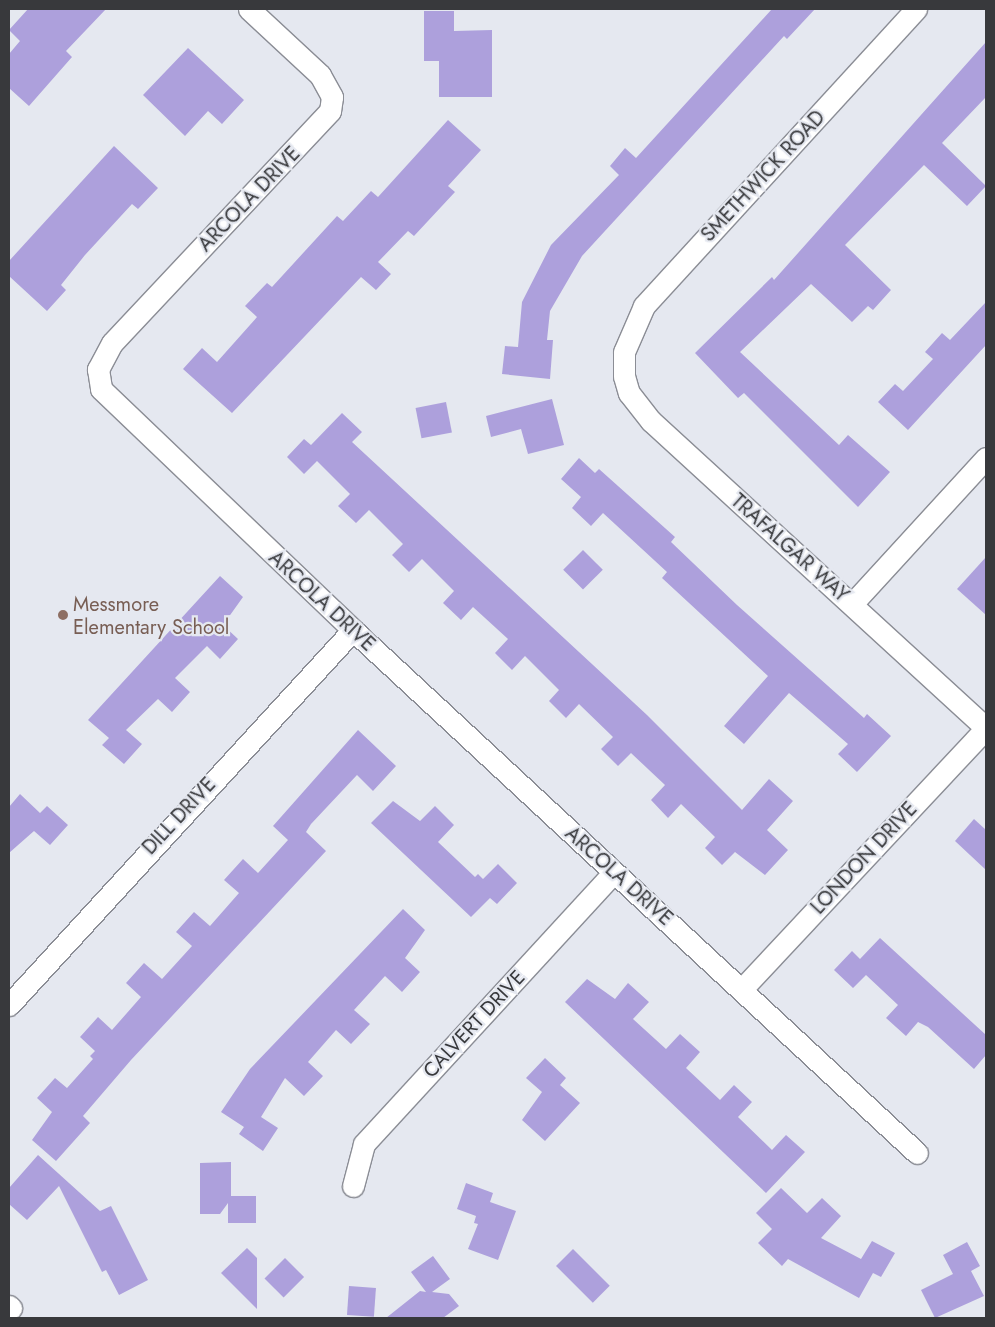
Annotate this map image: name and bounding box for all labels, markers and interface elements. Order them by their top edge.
street label: SMETHWICK ROAD [696,105,830,247]
street label: ARCOLA DRIVE [193,142,305,256]
street label: TRAFALGAR WAY [726,489,854,607]
street label: ARCOLA DRIVE [264,546,380,656]
place label: Messmore Elementary School [73,592,229,639]
marker: Messmore Elementary School [57,609,69,621]
street label: DILL DRIVE [137,773,221,859]
street label: LONDON DRIVE [806,797,922,919]
street label: ARCOLA DRIVE [560,821,678,931]
street label: CALVERT DRIVE [418,965,530,1083]

